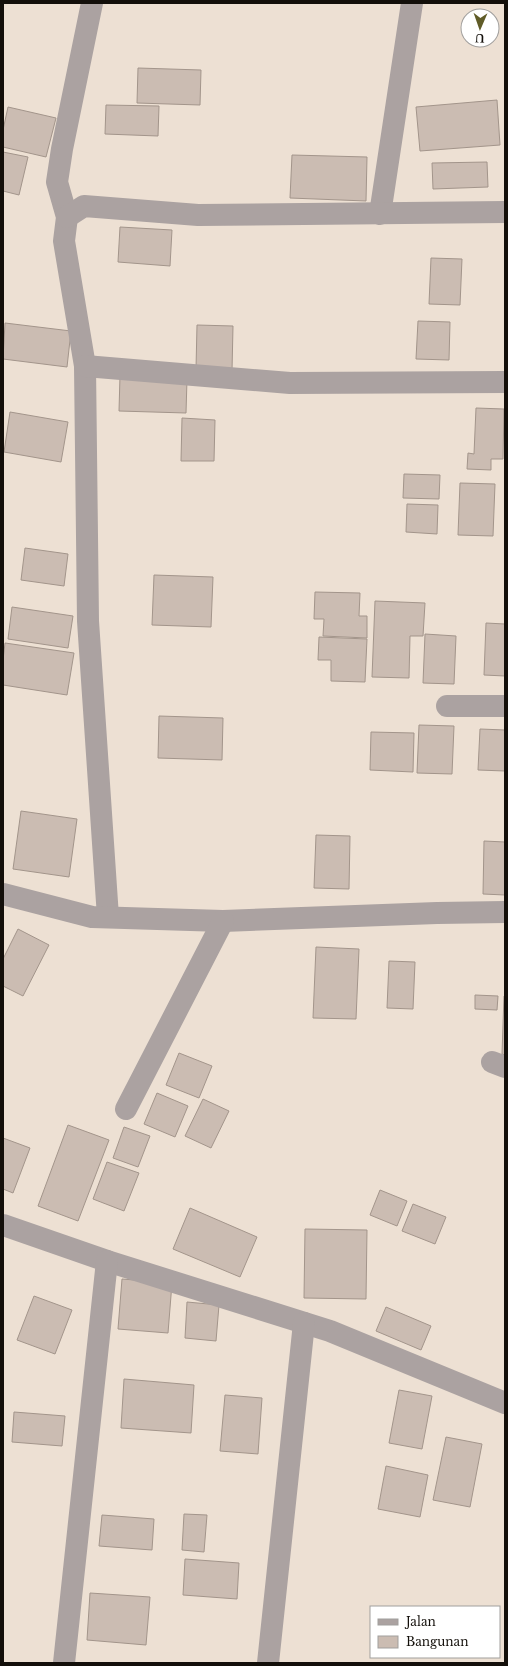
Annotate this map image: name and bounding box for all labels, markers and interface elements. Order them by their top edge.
north arrow [460,8,500,48]
text: U [474,31,485,45]
legend [370,1606,500,1658]
text: Jalan [404,1614,436,1629]
text: Bangunan [406,1634,469,1649]

